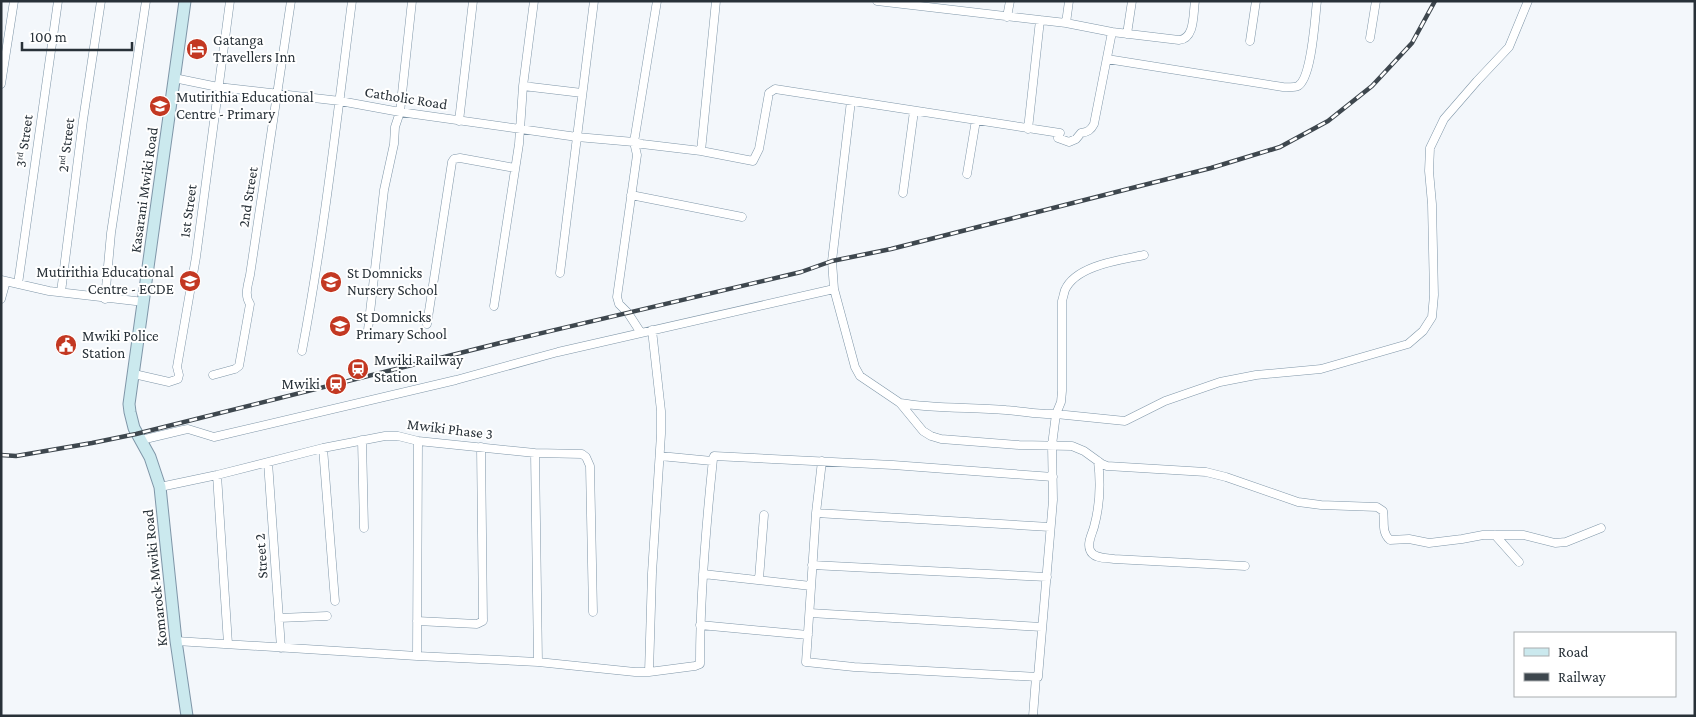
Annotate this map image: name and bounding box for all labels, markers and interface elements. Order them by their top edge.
scale bar [22,20,132,52]
text: 100 m [30,29,67,45]
place label: Gatanga Travellers Inn [213,32,296,65]
hotel icon: Gatanga Travellers Inn [185,37,209,61]
street label: Catholic Road [364,84,449,112]
place label: Mutirithia Educational Centre - Primary [176,89,314,123]
school or university icon: Mutirithia Educational Centre - Primary [148,94,172,118]
street label: 3ʳᵈ Street [12,113,36,168]
street label: 2ⁿᵈ Street [55,116,77,173]
street label: Kasarani Mwiki Road [127,126,161,254]
street label: 2nd Street [235,165,261,228]
street label: 1st Street [176,182,200,239]
place label: Mutirithia Educational Centre - ECDE [36,264,174,297]
place label: St Domnicks Nursery School [347,265,438,299]
school or university icon: Mutirithia Educational Centre - ECDE [178,269,202,293]
school or university icon: St Domnicks Nursery School [319,270,343,294]
place label: St Domnicks Primary School [356,309,447,343]
school or university icon: St Domnicks Primary School [328,314,352,338]
place label: Mwiki Police Station [82,328,159,361]
public building icon: Mwiki Police Station [54,333,78,357]
place label: Mwiki Railway Station [374,352,463,385]
station icon: Mwiki Railway Station [346,357,370,381]
station icon: Mwiki [324,372,348,396]
place label: Mwiki [281,376,320,392]
street label: Mwiki Phase 3 [406,416,494,442]
street label: Komarock-Mwiki Road [140,509,170,647]
street label: Street 2 [251,533,271,579]
legend [1514,632,1676,697]
text: Road [1558,644,1589,660]
text: Railway [1558,669,1606,686]

